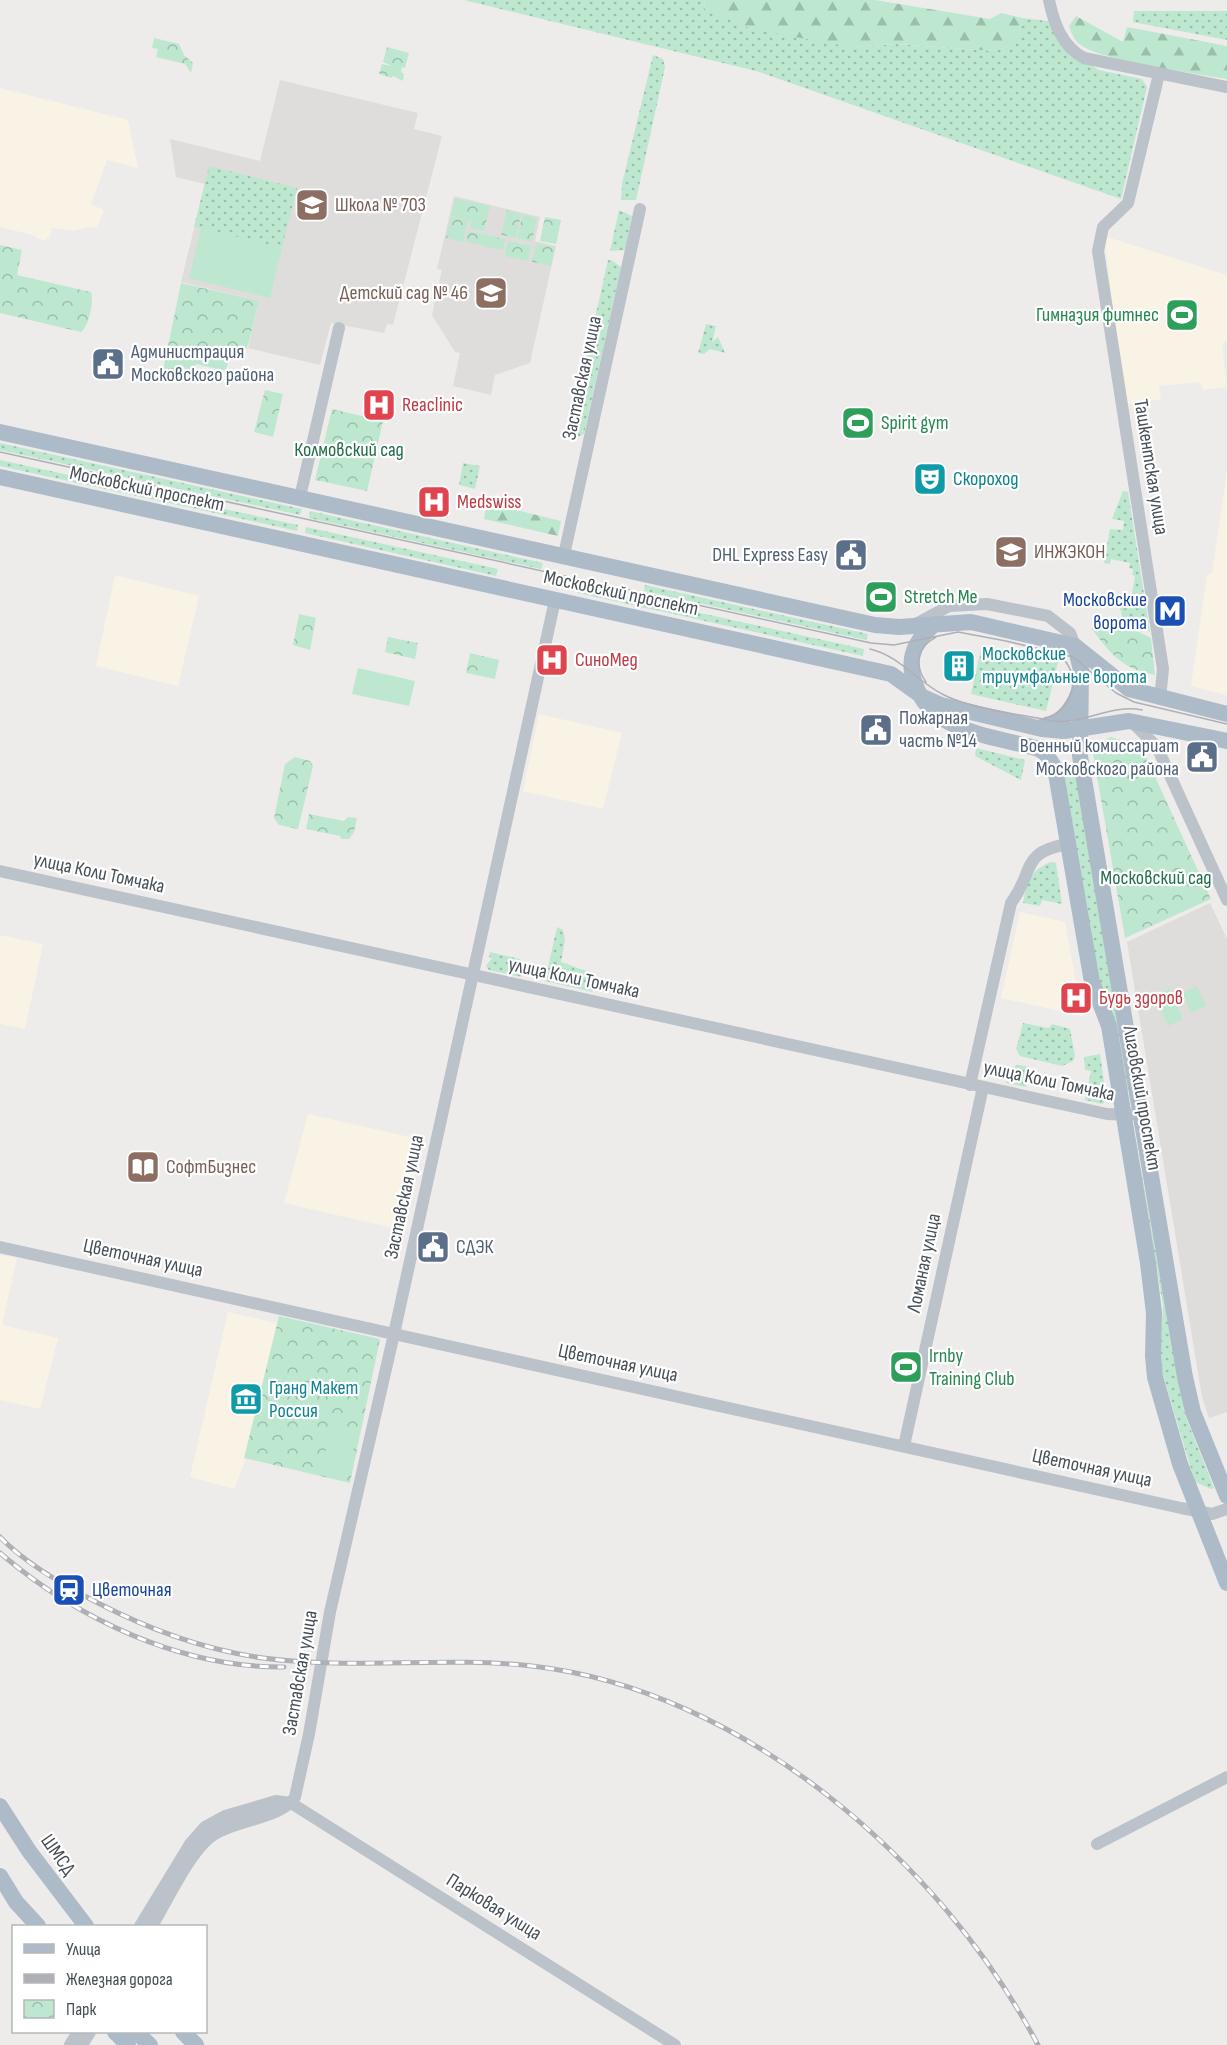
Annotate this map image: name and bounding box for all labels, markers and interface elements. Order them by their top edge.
school or university icon: Школа № 703 [294,187,330,223]
place label: Школа № 703 [335,193,426,217]
school or university icon: Детский сад № 46 [473,275,509,311]
place label: Детский сад № 46 [340,281,468,305]
sports icon: Гимназия фитнес [1164,297,1200,333]
place label: Гимназия фитнес [1036,303,1159,327]
street label: Заставская улица [557,314,607,442]
place label: Администрация Московского района [130,340,274,387]
public building icon: Администрация Московского района [90,346,126,382]
hospital icon: Reaclinic [361,387,397,423]
place label: Reaclinic [402,393,463,417]
street label: Ташкентская улица [1128,397,1174,537]
sports icon: Spirit gym [840,405,876,441]
place label: Spirit gym [881,411,949,435]
park label: Колмовский сад [294,438,404,462]
street label: Московский проспект [67,461,227,517]
theatre icon: Скороход [912,461,948,497]
place label: Скороход [953,467,1019,491]
hospital icon: Medswiss [416,484,452,520]
place label: Medswiss [457,490,522,514]
school or university icon: ИНЖЭКОН [993,534,1029,570]
public building icon: DHL Express Easy [833,537,869,573]
place label: ИНЖЭКОН [1034,540,1105,564]
place label: DHL Express Easy [712,543,828,567]
street label: Московский проспект [541,565,701,621]
sports icon: Stretch Me [863,579,899,615]
place label: Stretch Me [904,585,978,609]
place label: Московские ворота [1063,588,1147,635]
metro station icon: Московские ворота [1152,593,1188,629]
hospital icon: СиноМед [534,642,570,678]
place label: Московские триумфальные ворота [982,642,1147,689]
place label: СиноМед [575,648,638,672]
building icon: Московские триумфальные ворота [941,648,977,684]
place label: Пожарная часть №14 [899,706,977,753]
public building icon: Пожарная часть №14 [858,712,894,748]
place label: Военный комиссариат Московского района [1020,734,1179,781]
public building icon: Военный комиссариат Московского района [1184,739,1220,775]
street label: улица Коли Томчака [31,847,167,899]
park label: Московский сад [1100,866,1212,890]
street label: улица Коли Томчака [506,952,642,1004]
hospital icon: Будь здоров [1058,980,1094,1016]
place label: Будь здоров [1099,986,1183,1010]
street label: Лиговский проспект [1117,1023,1167,1172]
street label: улица Коли Томчака [981,1055,1117,1107]
street label: Заставская улица [379,1133,429,1261]
library icon: СофтБизнес [125,1149,161,1185]
place label: СофтБизнес [166,1155,256,1179]
street label: Ломаная улица [902,1211,946,1316]
public building icon: СДЭК [415,1229,451,1265]
street label: Цветочная улица [81,1234,205,1282]
place label: СДЭК [456,1235,494,1259]
street label: Цветочная улица [556,1339,680,1387]
place label: Irnby Training Club [929,1344,1015,1391]
sports icon: Irnby Training Club [888,1349,924,1385]
place label: Гранд Макет Россия [269,1376,358,1423]
museum icon: Гранд Макет Россия [228,1381,264,1417]
street label: Цветочная улица [1030,1444,1154,1492]
station icon: Цветочная [51,1572,87,1608]
place label: Цветочная [92,1578,172,1602]
street label: Заставская улица [277,1609,323,1737]
street label: ШМСД [35,1830,81,1881]
street label: Парковая улица [442,1868,546,1946]
legend [12,1925,207,2033]
text: Улица [66,1939,101,1960]
text: Железная дорога [66,1969,173,1990]
text: Парк [66,1999,97,2020]

